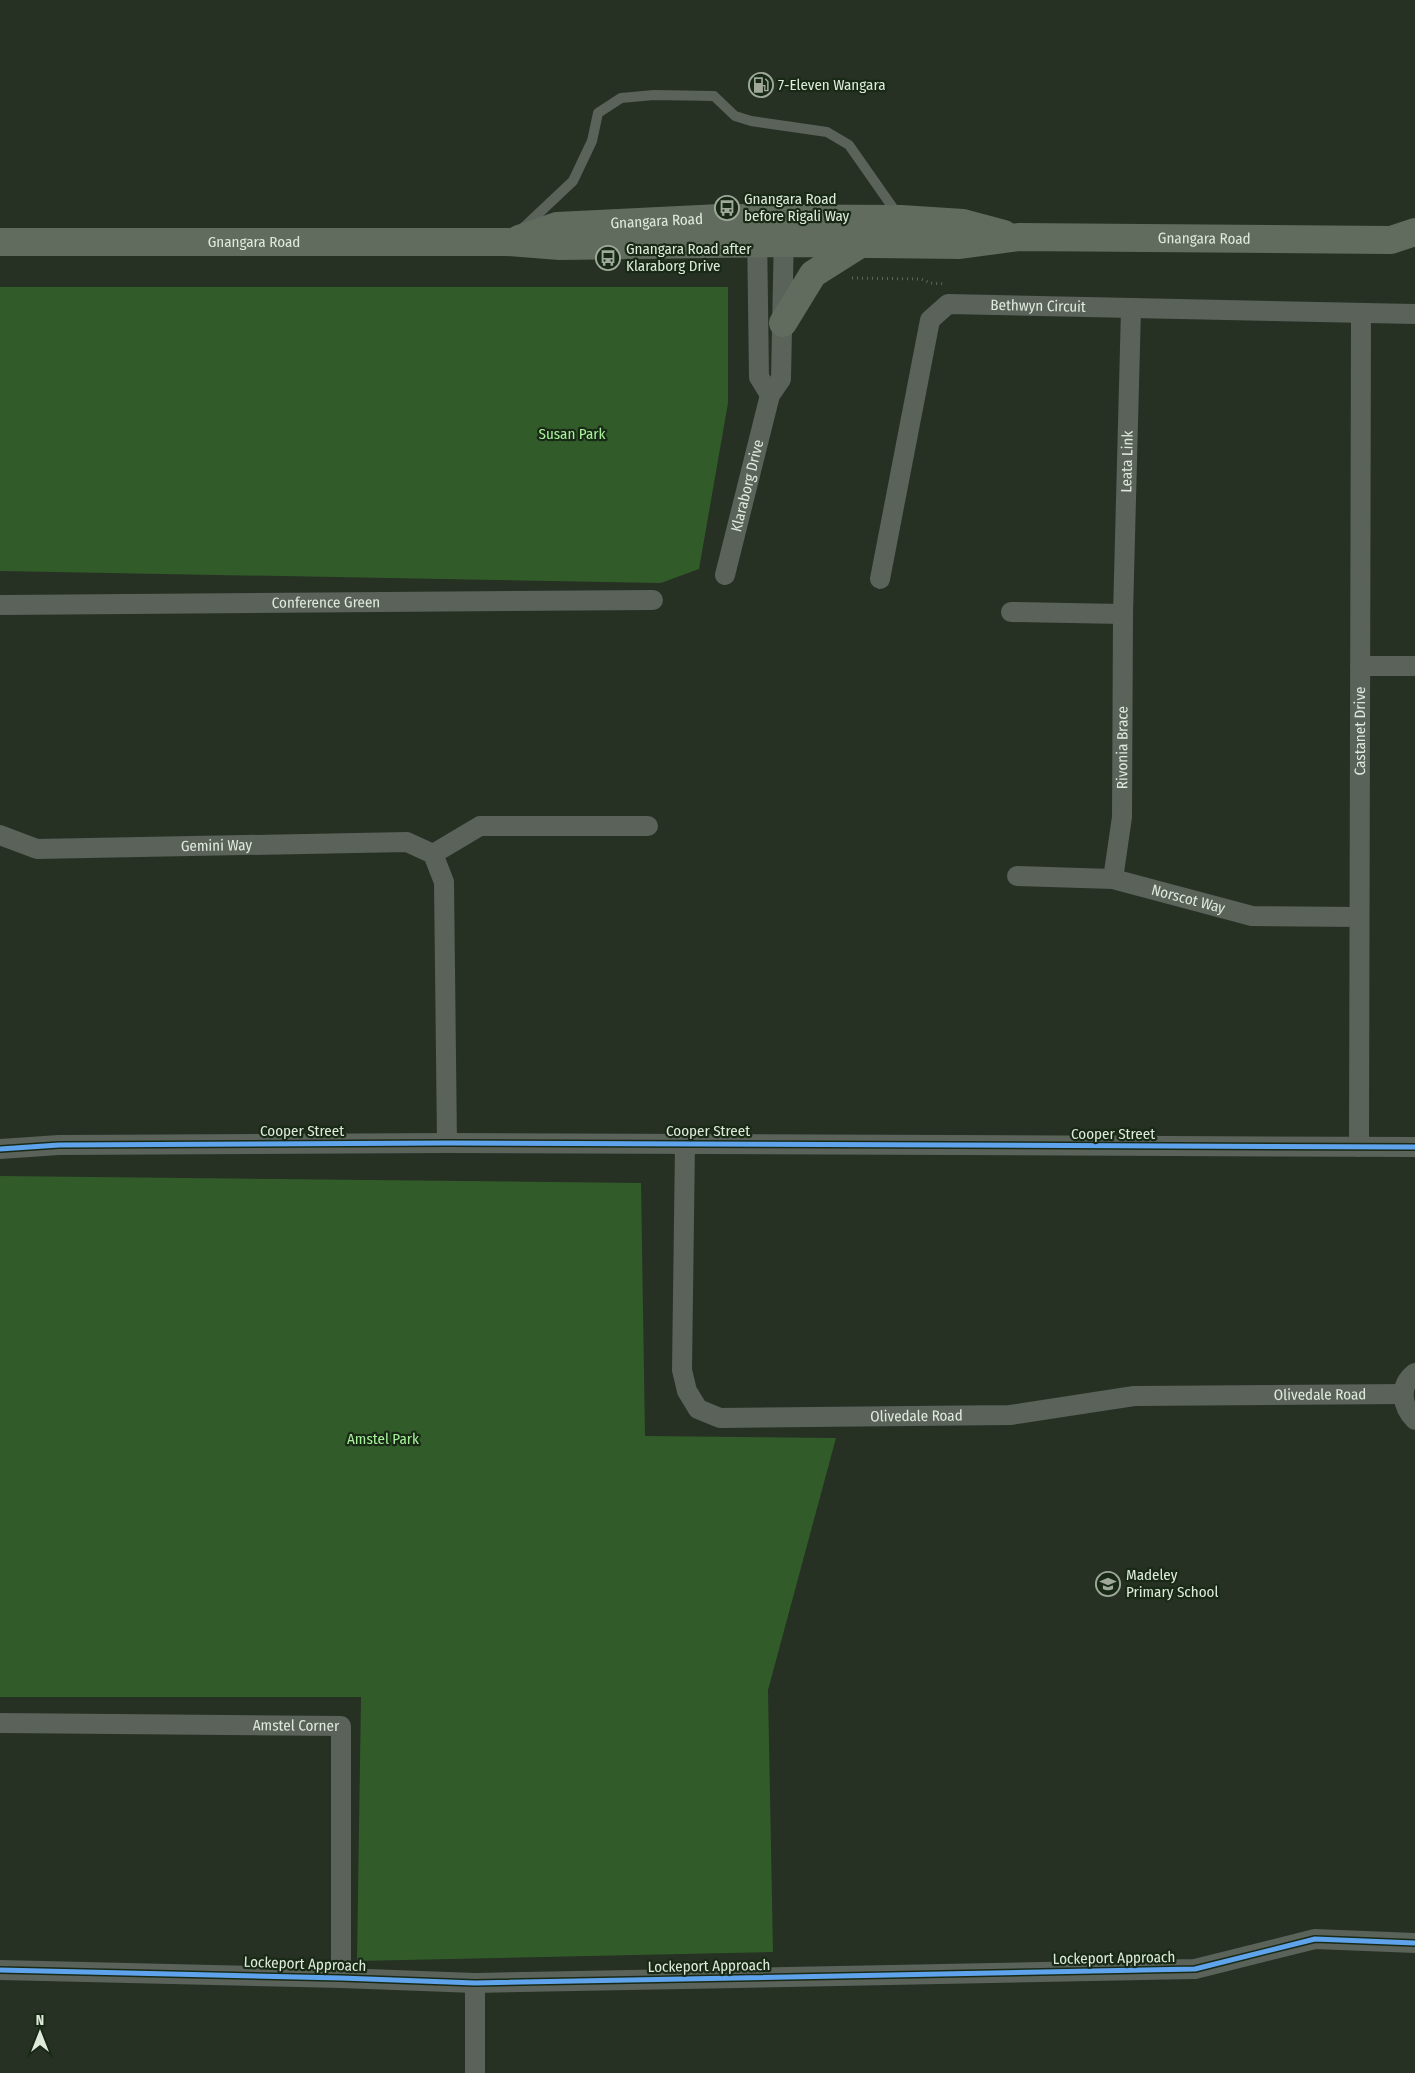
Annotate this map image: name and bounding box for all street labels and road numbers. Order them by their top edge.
street label: Gnangara Road [610,210,703,232]
street label: Gnangara Road [1158,229,1251,248]
street label: Gnangara Road [208,233,300,251]
street label: Bethwyn Circuit [990,296,1086,316]
street label: Leata Link [1117,430,1137,493]
street label: Klaraborg Drive [727,438,768,534]
street label: Conference Green [272,593,380,612]
street label: Castanet Drive [1351,687,1369,775]
street label: Rivonia Brace [1113,706,1132,789]
street label: Gemini Way [181,836,252,855]
street label: Norscot Way [1150,881,1227,918]
street label: Cooper Street [260,1122,344,1140]
street label: Cooper Street [666,1122,750,1140]
street label: Cooper Street [1071,1125,1155,1143]
street label: Olivedale Road [1274,1385,1366,1404]
street label: Olivedale Road [870,1406,963,1425]
street label: Amstel Corner [253,1716,340,1735]
street label: Lockeport Approach [1053,1948,1175,1968]
street label: Lockeport Approach [243,1953,367,1975]
street label: Lockeport Approach [648,1956,770,1976]

